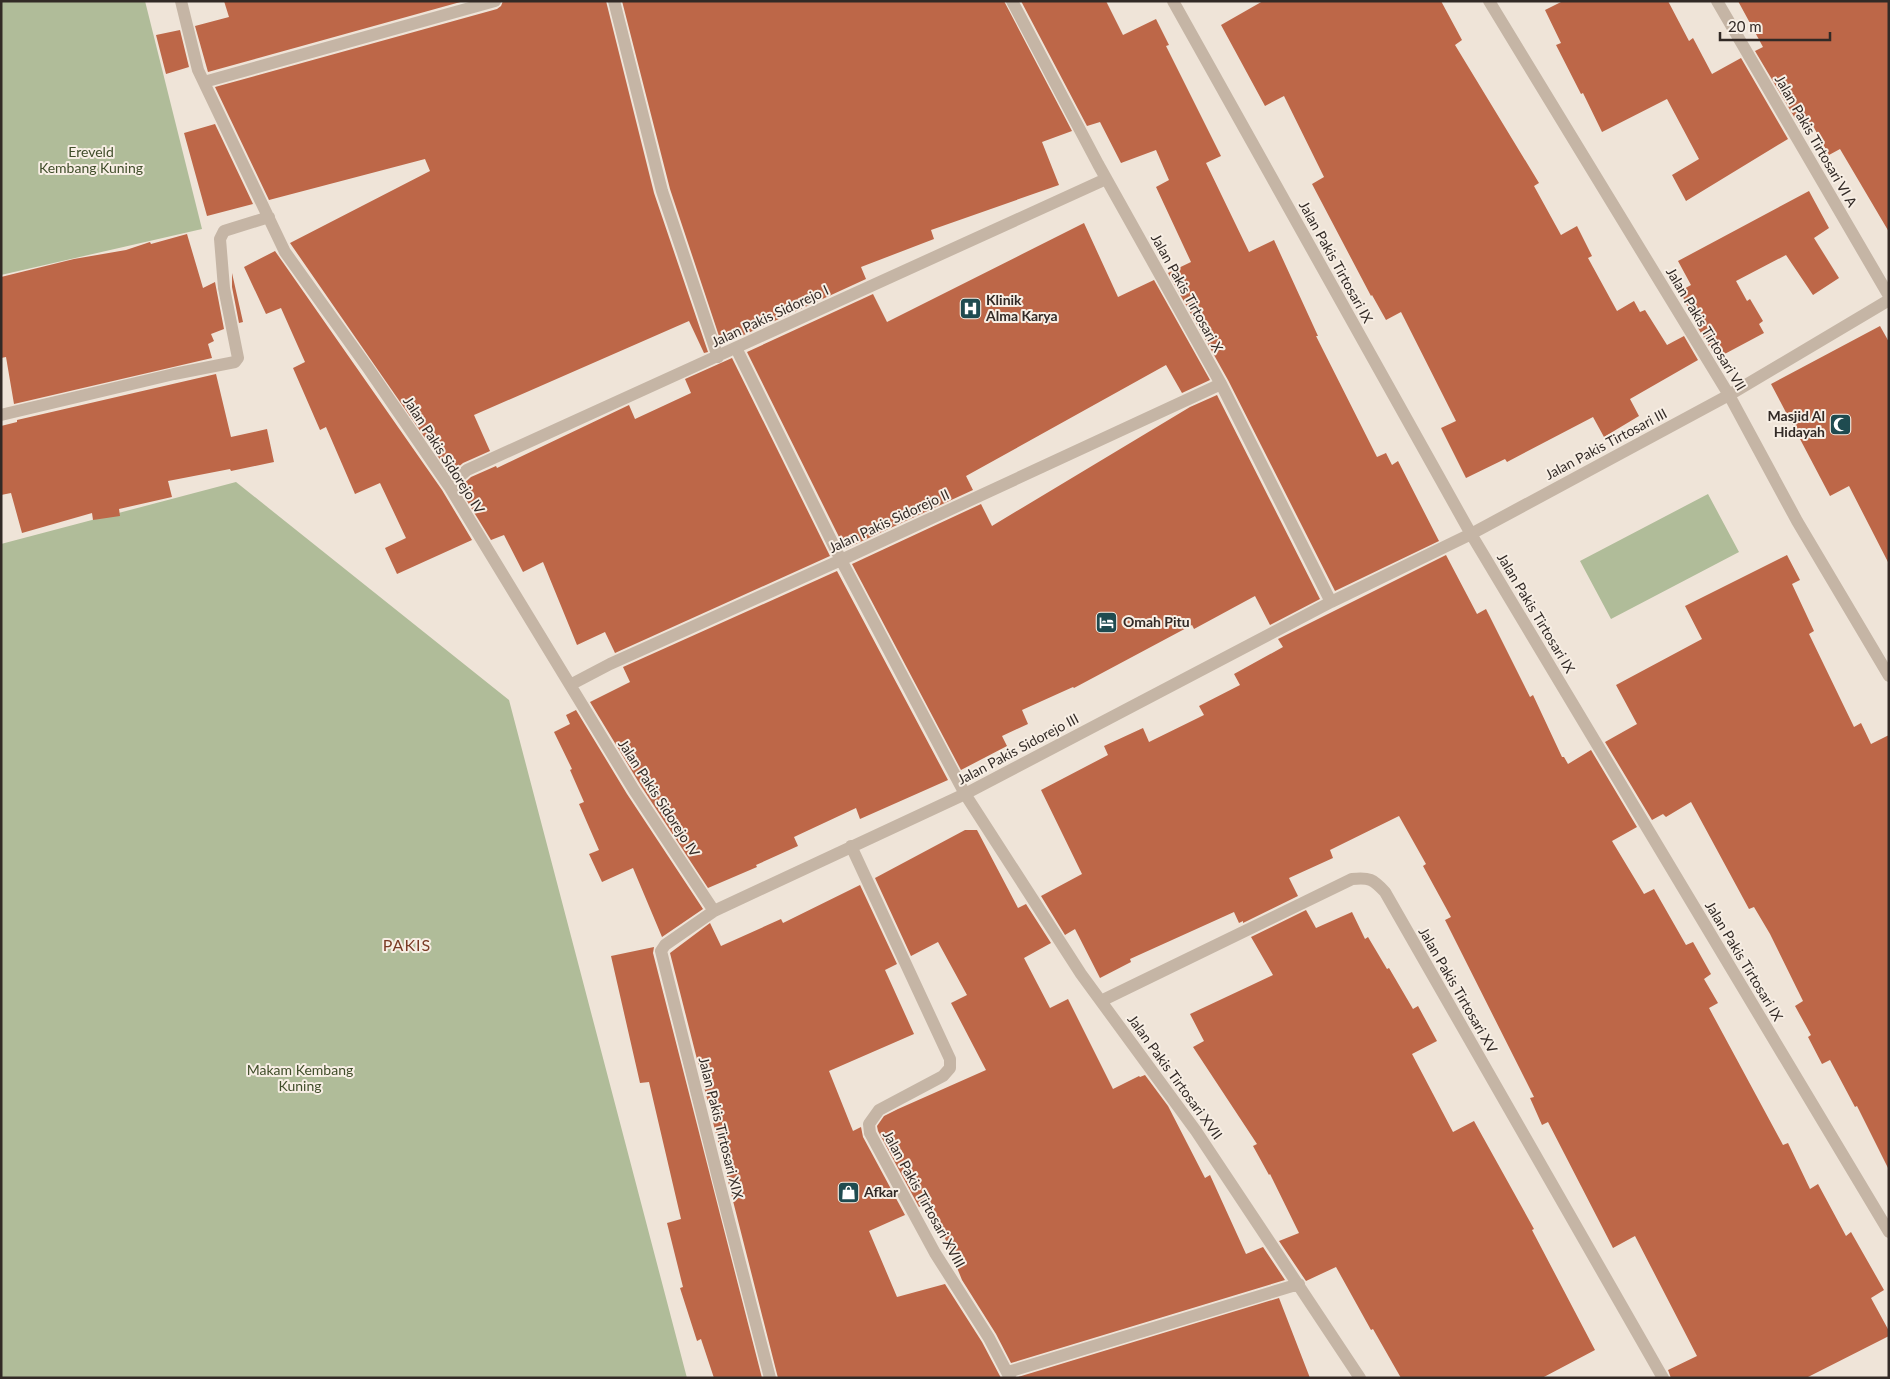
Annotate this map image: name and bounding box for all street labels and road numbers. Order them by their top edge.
street label: Jalan Pakis Tirtosari VI A [1772,72,1861,210]
street label: Jalan Pakis Tirtosari IX [1296,198,1377,326]
street label: Jalan Pakis Tirtosari X [1148,231,1227,355]
street label: Jalan Pakis Tirtosari VII [1663,264,1750,393]
street label: Jalan Pakis Sidorejo I [709,281,831,350]
street label: Jalan Pakis Sidorejo IV [400,393,489,517]
street label: Jalan Pakis Tirtosari III [1542,404,1670,483]
street label: Jalan Pakis Sidorejo II [826,485,952,556]
street label: Jalan Pakis Tirtosari IX [1494,550,1579,676]
street label: Jalan Pakis Sidorejo III [954,709,1081,788]
street label: Jalan Pakis Sidorejo IV [615,736,704,860]
street label: Jalan Pakis Tirtosari IX [1702,898,1787,1024]
street label: Jalan Pakis Tirtosari XV [1415,924,1502,1056]
street label: Jalan Pakis Tirtosari XVII [1124,1011,1226,1142]
street label: Jalan Pakis Tirtosari XIX [696,1055,747,1201]
street label: Jalan Pakis Tirtosari XVIII [880,1127,969,1270]

